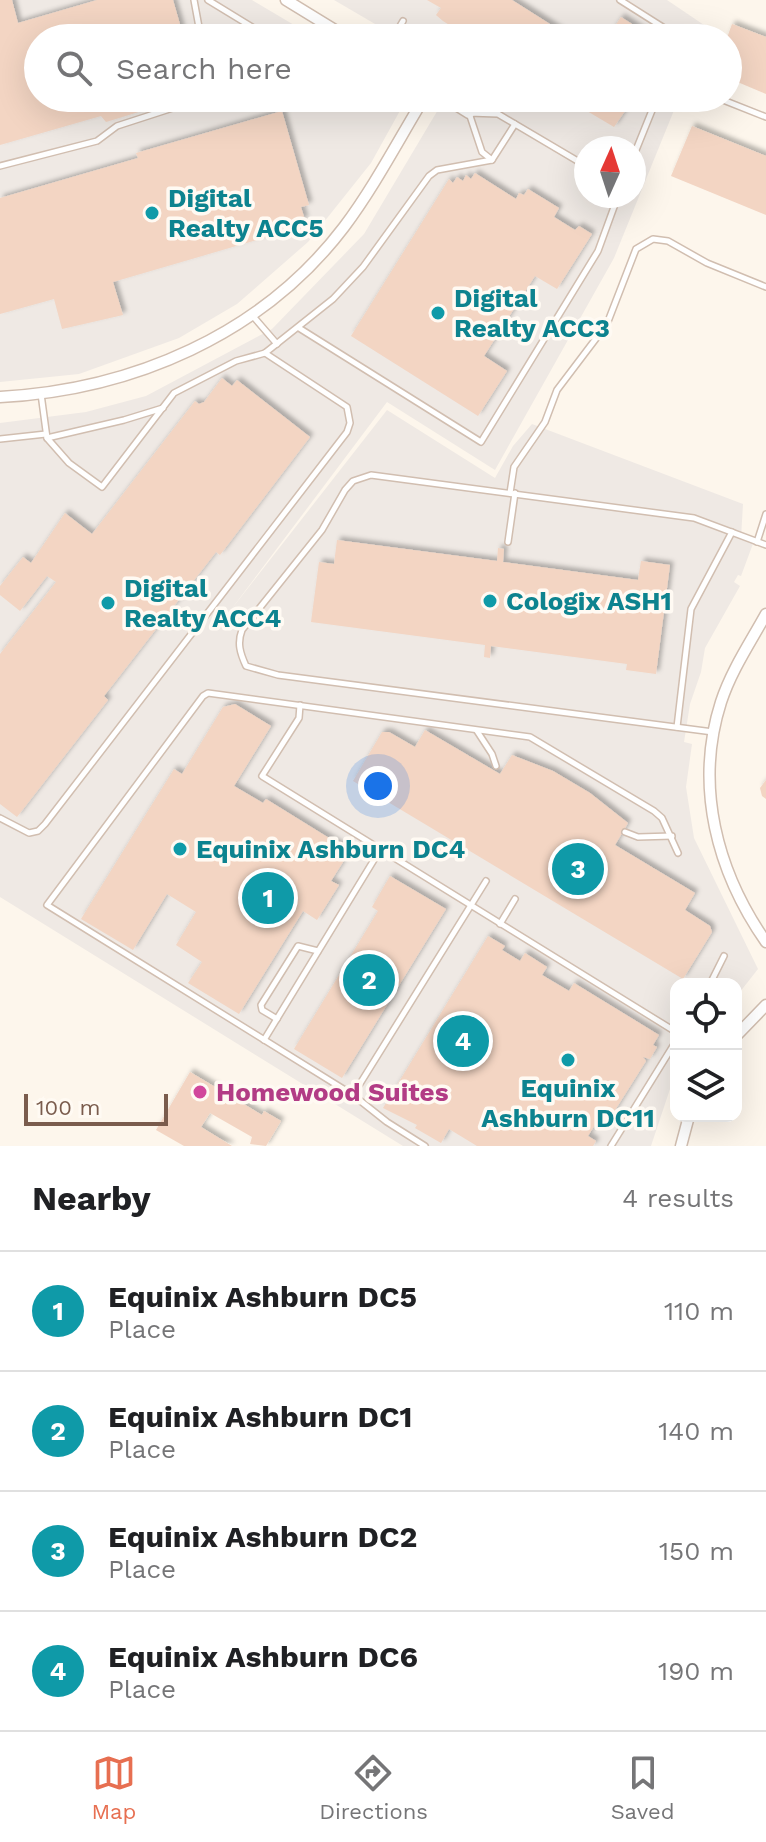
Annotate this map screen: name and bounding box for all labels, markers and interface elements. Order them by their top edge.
search box [24,24,742,112]
icon: search [52,46,96,90]
text: Search here [116,51,292,86]
north arrow [574,136,646,208]
place label: Digital Realty ACC5 [168,183,324,243]
marker: Digital Realty ACC5 [143,204,161,222]
place label: Digital Realty ACC3 [454,283,610,343]
marker: Digital Realty ACC3 [429,304,447,322]
place label: Digital Realty ACC4 [124,573,282,633]
place label: Cologix ASH1 [506,586,672,616]
marker: Cologix ASH1 [481,592,499,610]
marker: Digital Realty ACC4 [99,594,117,612]
your location [358,766,398,806]
place label: Equinix Ashburn DC4 [196,834,466,864]
pin: 3 [552,839,604,899]
marker: Equinix Ashburn DC4 [171,840,189,858]
pin: 1 [242,868,294,928]
pin: 2 [343,950,395,1010]
map controls [670,978,742,1122]
button: locate [670,978,742,1050]
pin: 4 [437,1011,489,1071]
button: layers [670,1050,742,1122]
marker: Equinix Ashburn DC11 [559,1051,577,1069]
place label: Equinix Ashburn DC11 [481,1073,655,1133]
place label: Homewood Suites [216,1077,449,1107]
marker: Homewood Suites [191,1083,209,1101]
scale bar [24,1090,168,1126]
text: 100 m [36,1095,100,1120]
text: Nearby [32,1178,151,1218]
text: 4 results [622,1183,734,1213]
text: Equinix Ashburn DC5 [108,1279,417,1314]
text: 1 [52,1296,64,1326]
text: 110 m [664,1296,734,1326]
text: Place [108,1314,176,1344]
text: Equinix Ashburn DC1 [108,1399,412,1434]
text: 2 [50,1416,66,1446]
text: 140 m [658,1416,734,1446]
text: Place [108,1434,176,1464]
text: Equinix Ashburn DC2 [108,1519,417,1554]
text: 3 [50,1536,66,1566]
text: 150 m [659,1536,734,1566]
text: Place [108,1554,176,1584]
text: Equinix Ashburn DC6 [108,1639,418,1674]
text: 4 [50,1656,66,1686]
text: 190 m [658,1656,734,1686]
text: Place [108,1674,176,1704]
tab: Map [91,1751,136,1824]
tab: Directions [319,1751,428,1824]
tab: Saved [611,1751,675,1824]

